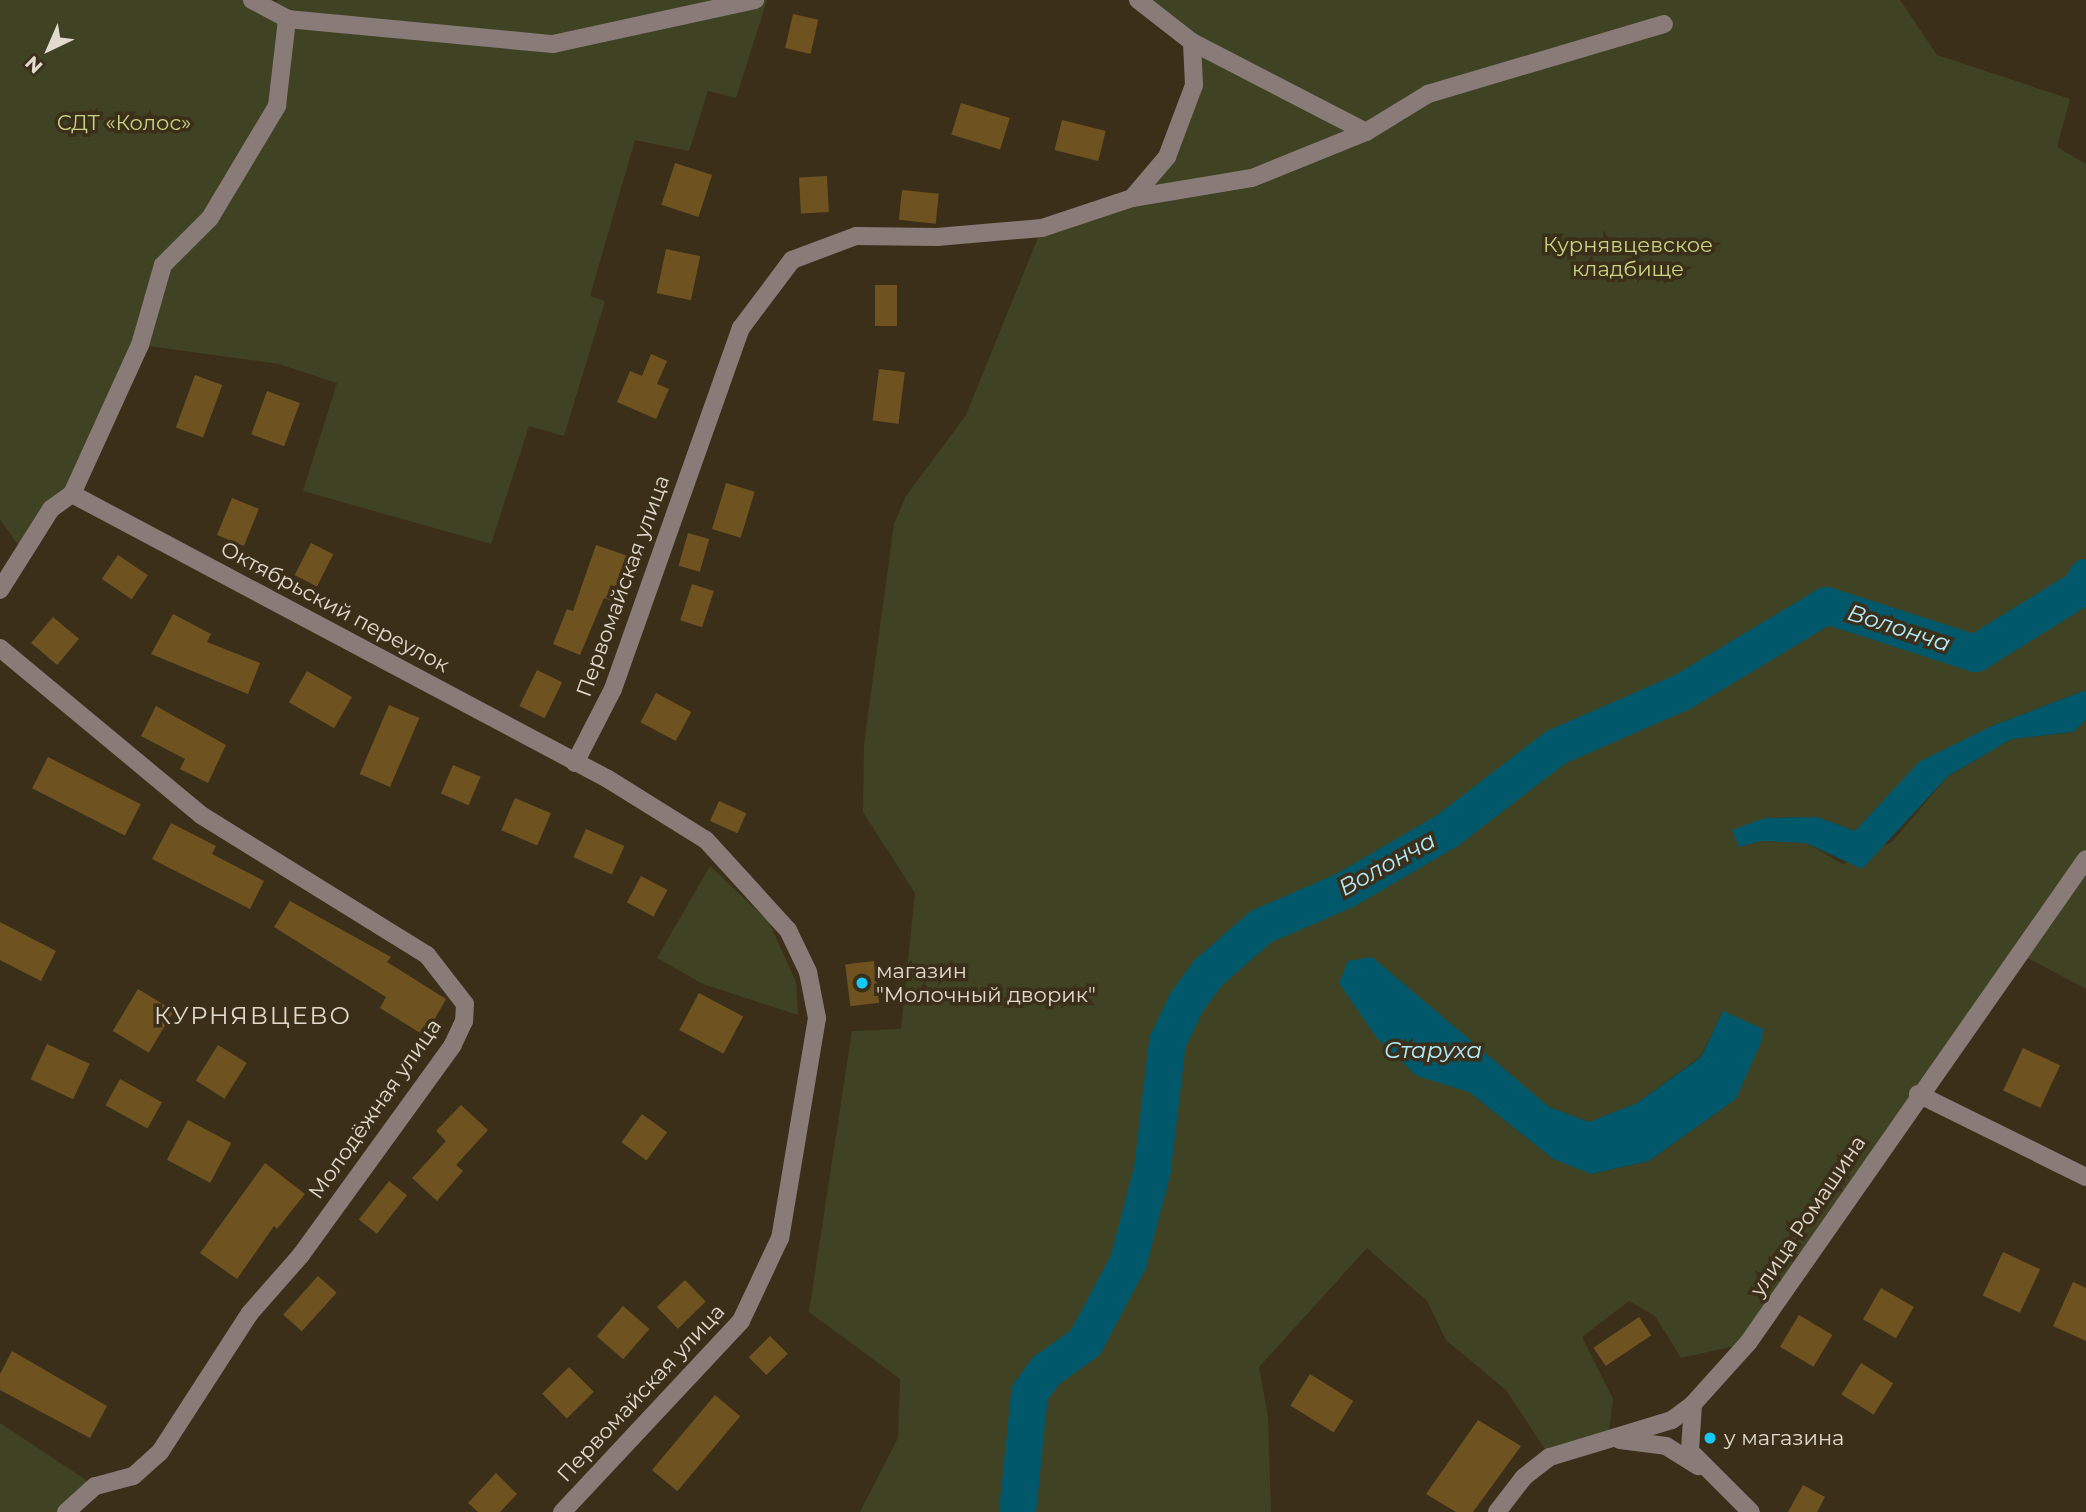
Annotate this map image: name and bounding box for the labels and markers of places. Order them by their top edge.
place label: магазин "Молочный дворик" [876,958,1096,1008]
marker: магазин "Молочный дворик" [854,975,870,991]
place label: у магазина [1724,1425,1844,1451]
marker: у магазина [1702,1430,1718,1446]

